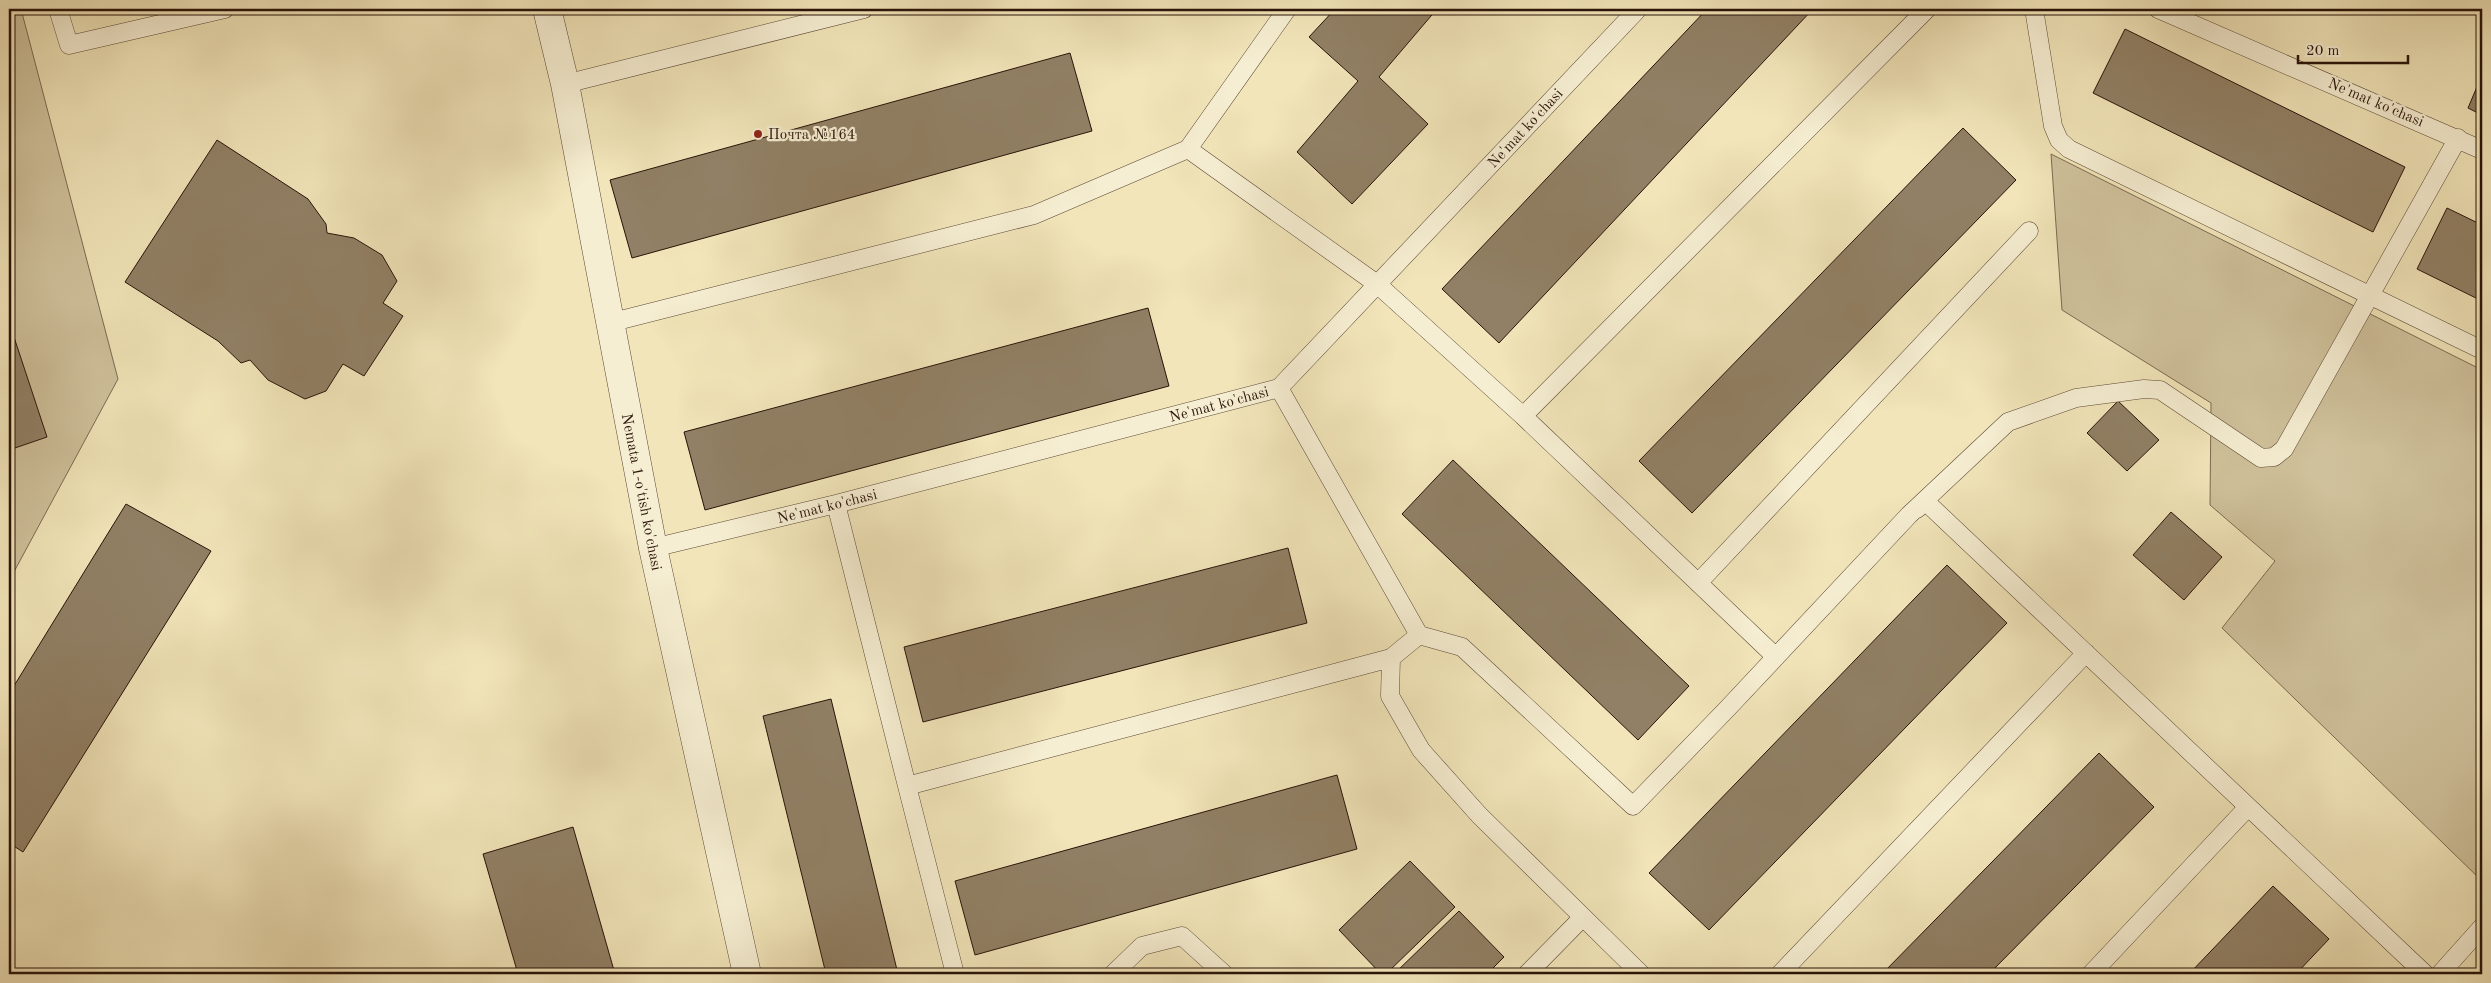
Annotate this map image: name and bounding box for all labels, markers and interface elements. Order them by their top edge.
scale bar [2298,32,2408,64]
text: 20 m [2306,44,2340,59]
street label: Ne'mat ko'chasi [2325,76,2425,130]
street label: Ne'mat ko'chasi [1486,86,1566,172]
marker: Почта №164 [752,128,764,140]
place label: Почта №164 [768,128,856,143]
street label: Ne'mat ko'chasi [1168,385,1271,426]
street label: Nemata 1-o'tish ko'chasi [618,413,663,572]
street label: Ne'mat ko'chasi [776,488,879,527]

